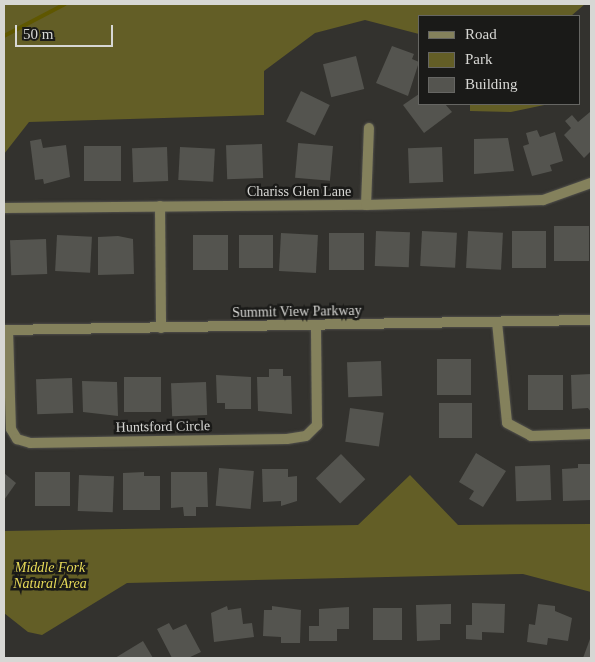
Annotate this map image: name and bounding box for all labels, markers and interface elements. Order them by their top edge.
scale bar [18,15,115,47]
legend [418,15,580,105]
text: 50 m [23,26,53,42]
text: Road [465,26,497,42]
text: Park [465,51,493,67]
text: Building [465,76,518,92]
street label: Chariss Glen Lane [247,184,351,200]
street label: Summit View Parkway [232,302,362,322]
street label: Huntsford Circle [116,418,210,436]
park label: Middle Fork Natural Area [13,560,87,592]

